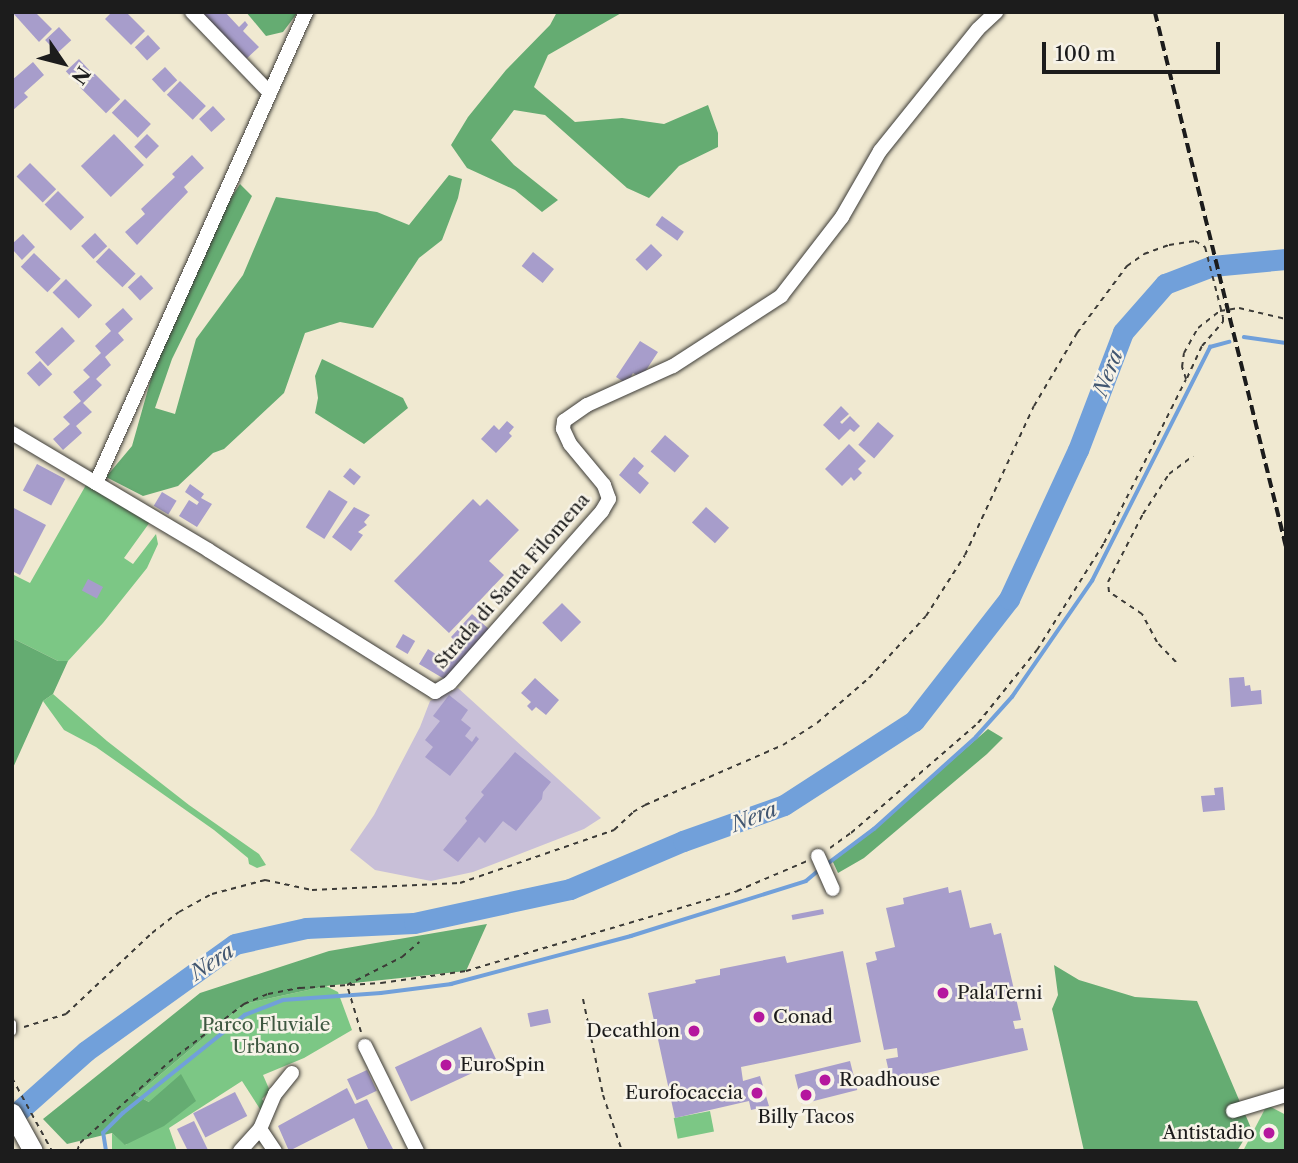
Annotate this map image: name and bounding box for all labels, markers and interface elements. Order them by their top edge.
north arrow [28,28,98,98]
scale bar [1046,28,1224,72]
text: 100 m [1055,41,1116,66]
text: N [66,62,95,89]
water label: Nera [1088,346,1128,400]
street label: Strada di Santa Filomena [429,488,595,674]
water label: Nera [727,796,781,838]
water label: Nera [185,938,239,986]
place label: PalaTerni [957,982,1042,1004]
marker: PalaTerni [935,985,951,1001]
place label: Conad [773,1006,833,1028]
marker: Conad [751,1009,767,1025]
park label: Parco Fluviale Urbano [202,1014,330,1058]
place label: Decathlon [586,1020,680,1042]
marker: Decathlon [686,1023,702,1039]
place label: EuroSpin [460,1054,545,1076]
marker: EuroSpin [438,1057,454,1073]
place label: Roadhouse [839,1069,940,1091]
marker: Roadhouse [817,1072,833,1088]
place label: Eurofocaccia [625,1082,743,1104]
marker: Eurofocaccia [749,1085,765,1101]
marker: Billy Tacos [798,1087,814,1103]
place label: Billy Tacos [757,1106,855,1128]
place label: Antistadio [1163,1122,1255,1144]
marker: Antistadio [1261,1125,1277,1141]

